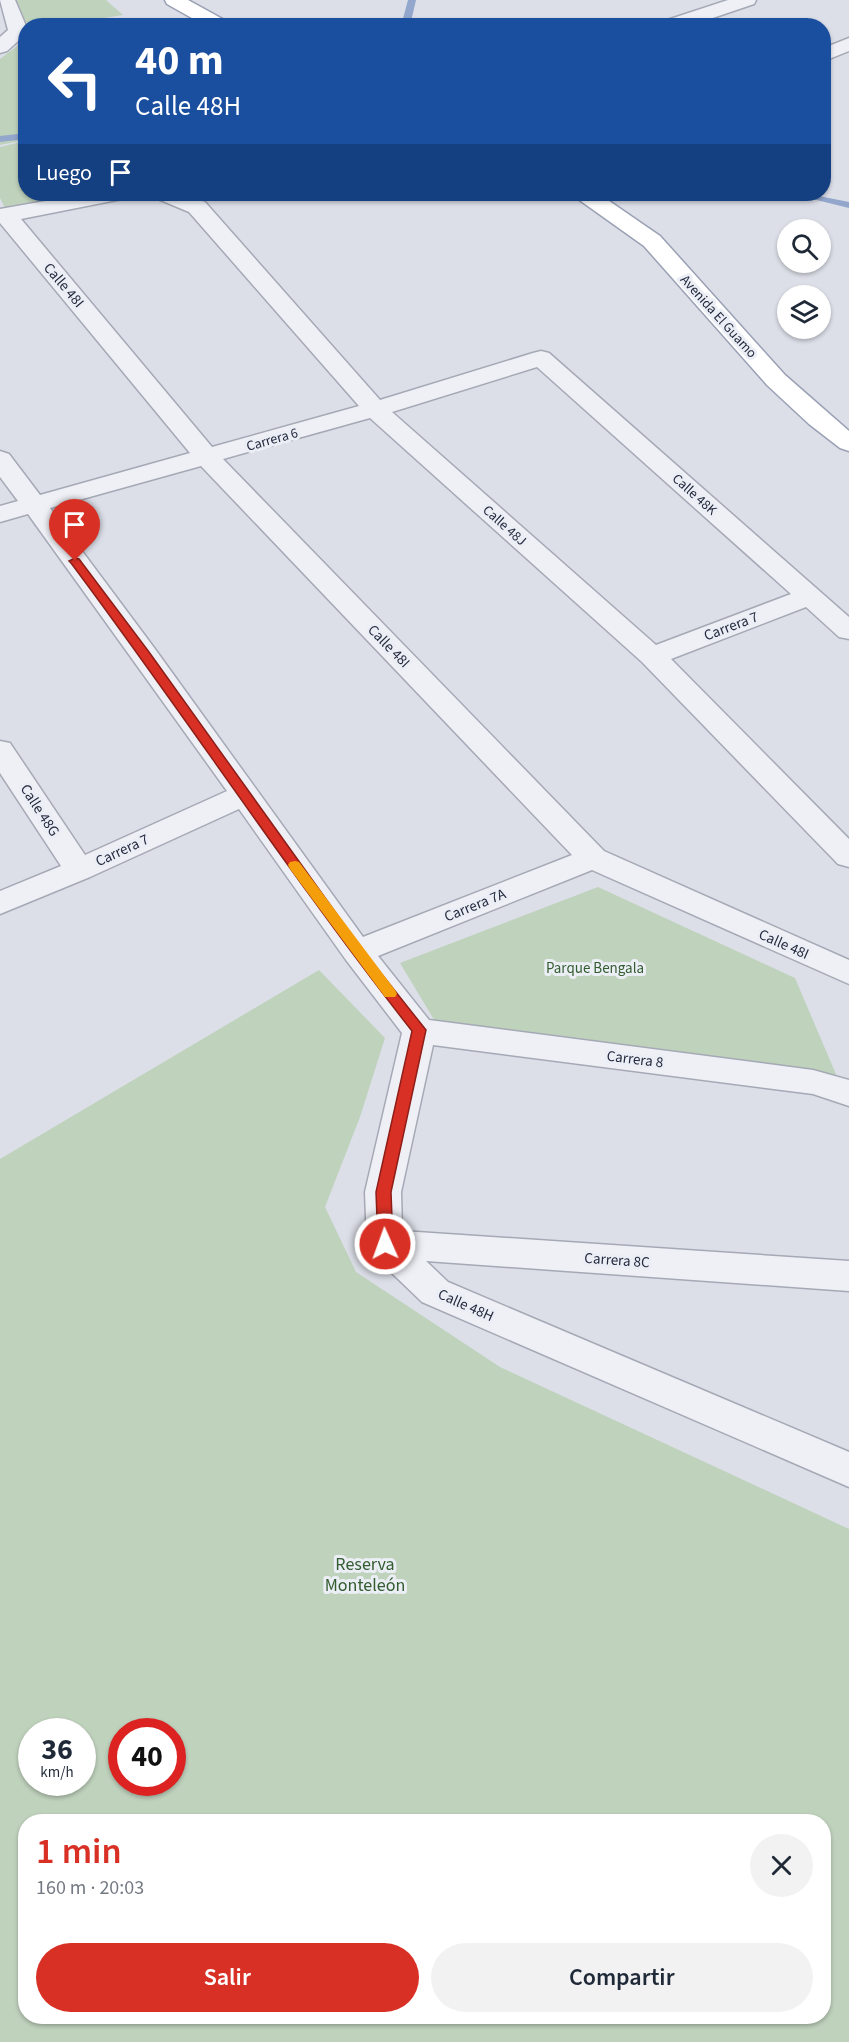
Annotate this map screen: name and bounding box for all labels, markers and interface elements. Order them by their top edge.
text: 40 m [135,31,224,91]
icon: left [36,42,114,120]
text: Calle 48H [135,87,241,126]
icon: arrive [104,156,137,189]
text: Luego [36,157,92,189]
map controls [777,219,831,339]
button: search [777,219,831,273]
street label: Calle 48I [39,258,89,312]
street label: Avenida El Guamo [675,271,761,363]
button: layers [777,285,831,339]
street label: Carrera 6 [244,423,300,457]
street label: Calle 48K [668,469,722,521]
pin [49,499,100,561]
street label: Calle 48J [478,501,531,551]
icon: arrive [58,508,91,541]
street label: Carrera 7 [701,607,761,646]
street label: Calle 48I [363,620,415,673]
street label: Calle 48G [15,780,64,840]
street label: Carrera 7 [92,829,152,872]
street label: Carrera 7A [441,883,510,927]
street label: Calle 48I [755,924,812,965]
park label: Parque Bengala [546,958,644,979]
street label: Carrera 8 [606,1046,664,1073]
position arrow [353,1212,417,1276]
street label: Carrera 8C [584,1248,651,1273]
street label: Calle 48H [435,1284,497,1327]
park label: Reserva Monteleón [325,1552,405,1598]
speed limit sign: 40 [108,1718,186,1796]
text: 36 [41,1728,73,1771]
text: km/h [40,1762,74,1783]
text: 1 min [36,1826,122,1877]
button: close [750,1834,813,1897]
text: 160 m · 20:03 [36,1874,144,1902]
button: Salir [36,1943,419,2012]
button: Compartir [431,1943,813,2012]

